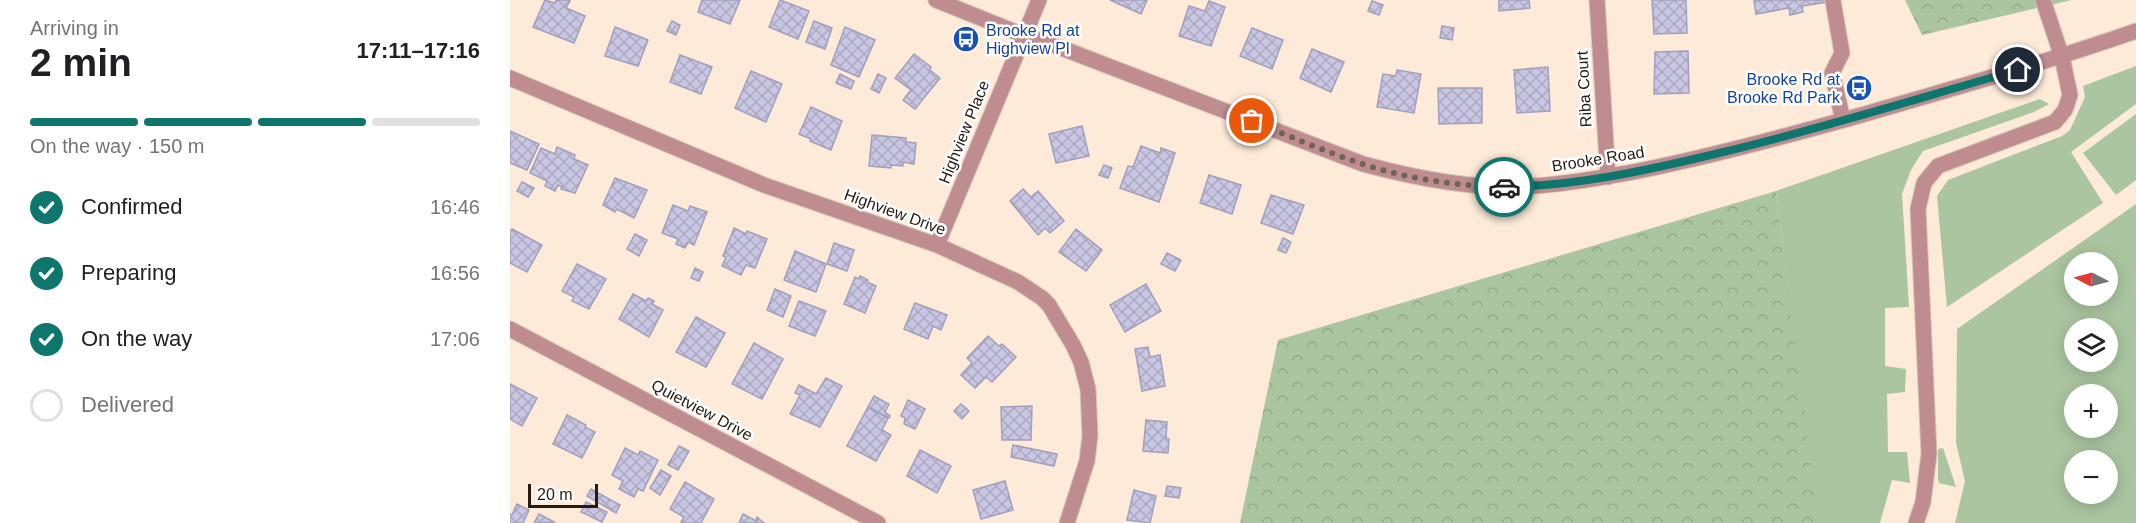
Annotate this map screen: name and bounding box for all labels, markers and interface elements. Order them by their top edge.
text: Arriving in [30,17,119,39]
place label: Brooke Rd at Highview Pl [986,22,1080,57]
bus stop icon: Brooke Rd at Highview Pl [951,24,981,54]
text: 17:11–17:16 [356,38,480,63]
text: 2 min [30,41,132,84]
pin [1992,44,2043,95]
street label: Riba Court [1573,50,1594,128]
icon: home [2001,53,2034,86]
place label: Brooke Rd at Brooke Rd Park [1727,71,1841,106]
bus stop icon: Brooke Rd at Brooke Rd Park [1844,73,1874,103]
street label: Highview Place [936,78,992,186]
pin [1226,95,1277,146]
icon: bag [1235,104,1268,137]
text: On the way · 150 m [30,135,205,157]
street label: Brooke Road [1551,143,1645,175]
courier [1474,157,1534,217]
icon: car [1488,171,1521,204]
street label: Highview Drive [842,186,948,238]
icon: check [30,191,63,224]
text: Confirmed [81,194,182,219]
text: 16:46 [430,196,480,218]
north arrow [2064,252,2118,306]
map controls [2064,252,2118,504]
icon: check [30,257,63,290]
text: Preparing [81,260,176,285]
text: 16:56 [430,262,480,284]
button: layers [2064,318,2118,372]
icon: check [30,323,63,356]
text: On the way [81,326,192,351]
text: 17:06 [430,328,480,350]
street label: Quietview Drive [649,376,756,444]
button: + [2064,384,2118,438]
text: Delivered [81,392,174,417]
button: − [2064,450,2118,504]
scale bar [528,481,598,508]
text: 20 m [537,486,573,503]

